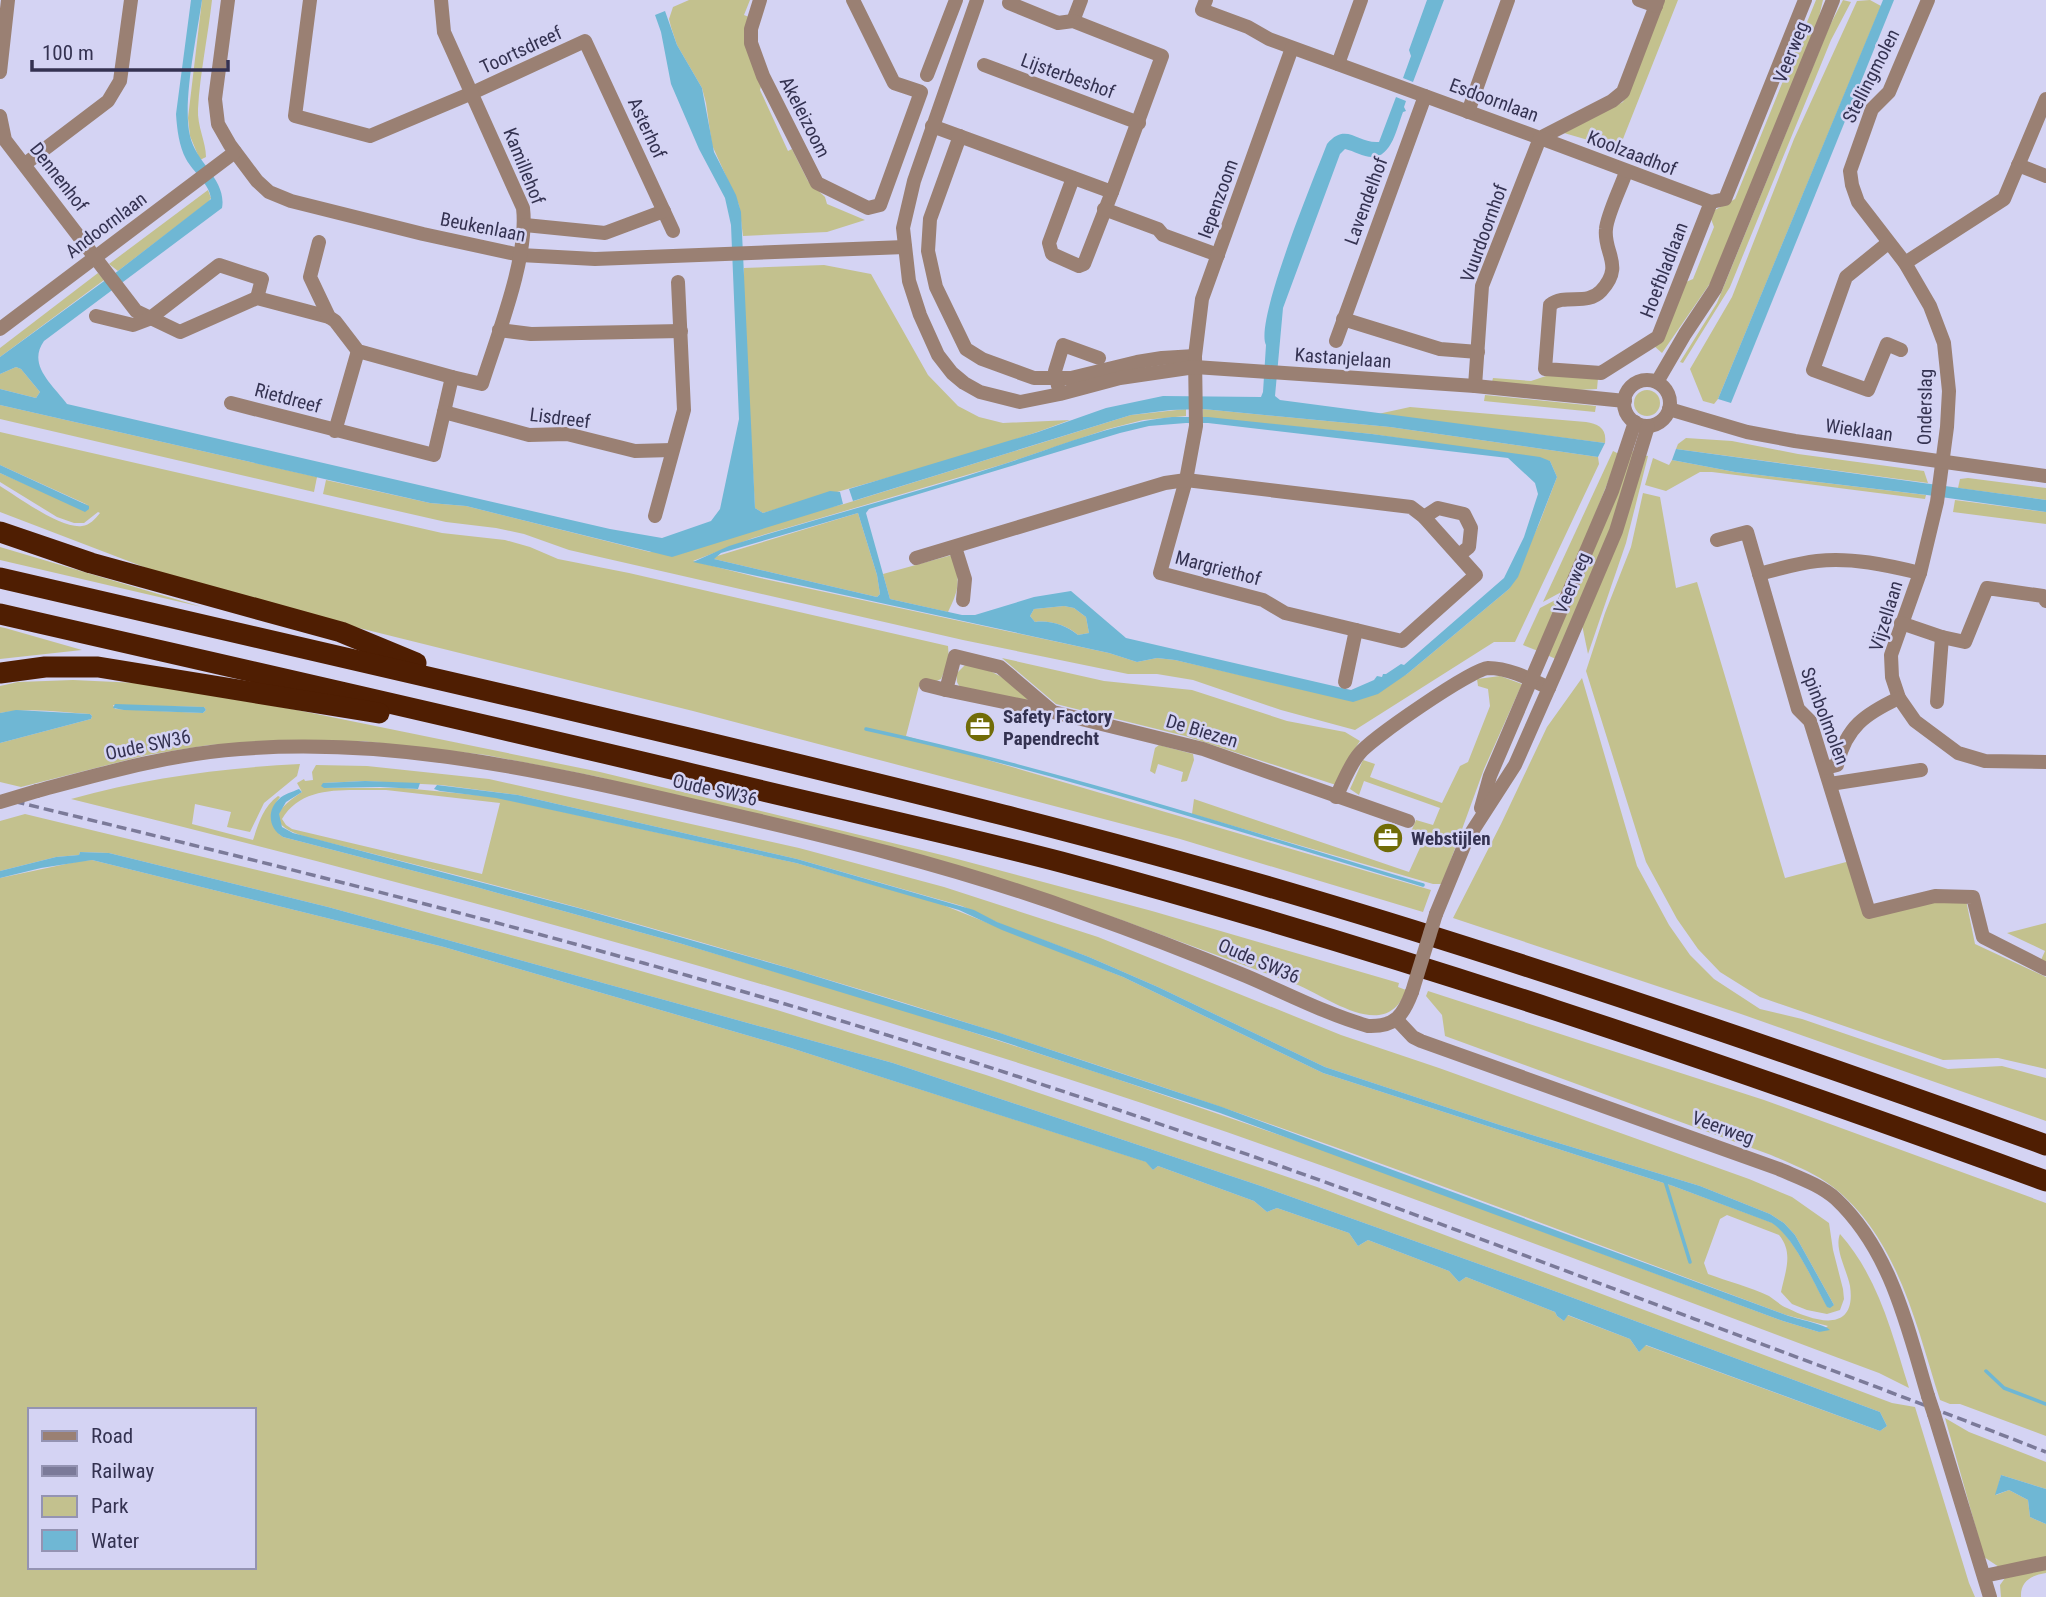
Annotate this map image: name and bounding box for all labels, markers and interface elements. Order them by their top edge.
street label: Veerweg [1768,18,1814,86]
street label: Toortsdreef [477,21,565,79]
street label: Stellingmolen [1838,25,1904,127]
scale bar [32,28,228,72]
text: 100 m [42,41,94,65]
street label: Lijsterbeshof [1018,48,1118,104]
street label: Akeleizoom [775,73,835,161]
street label: Esdoornlaan [1446,73,1542,127]
street label: Asterhof [623,94,671,162]
street label: Kamillehof [498,124,550,208]
street label: Koolzaadhof [1584,125,1680,181]
street label: Dennenhof [25,138,93,216]
street label: Lavendelhof [1340,154,1392,248]
street label: Iepenzoom [1193,156,1243,242]
street label: Vuurdoornhof [1456,181,1512,285]
street label: Andoornlaan [61,187,151,263]
street label: Beukenlaan [438,207,528,247]
street label: Hoefbladlaan [1635,219,1693,321]
street label: Kastanjelaan [1294,343,1392,373]
street label: Onderslag [1913,369,1937,445]
street label: Rietdreef [252,378,324,418]
street label: Lisdreef [528,403,592,433]
street label: Wieklaan [1824,414,1894,446]
street label: Margriethof [1173,546,1263,590]
street label: Veerweg [1549,549,1595,617]
street label: Vijzellaan [1864,578,1908,654]
street label: Spinbolmolen [1796,664,1854,768]
place label: Safety Factory Papendrecht [1003,705,1113,750]
street label: De Biezen [1163,709,1241,753]
office icon: Safety Factory Papendrecht [963,710,997,744]
street label: Oude SW36 [103,725,193,765]
street label: Oude SW36 [670,769,760,811]
office icon: Webstijlen [1371,821,1405,855]
place label: Webstijlen [1411,827,1491,850]
street label: Oude SW36 [1215,934,1303,988]
street label: Veerweg [1689,1106,1757,1150]
legend [28,1408,256,1569]
text: Road [91,1424,133,1448]
text: Railway [91,1459,154,1483]
text: Park [91,1494,129,1518]
text: Water [91,1529,139,1553]

